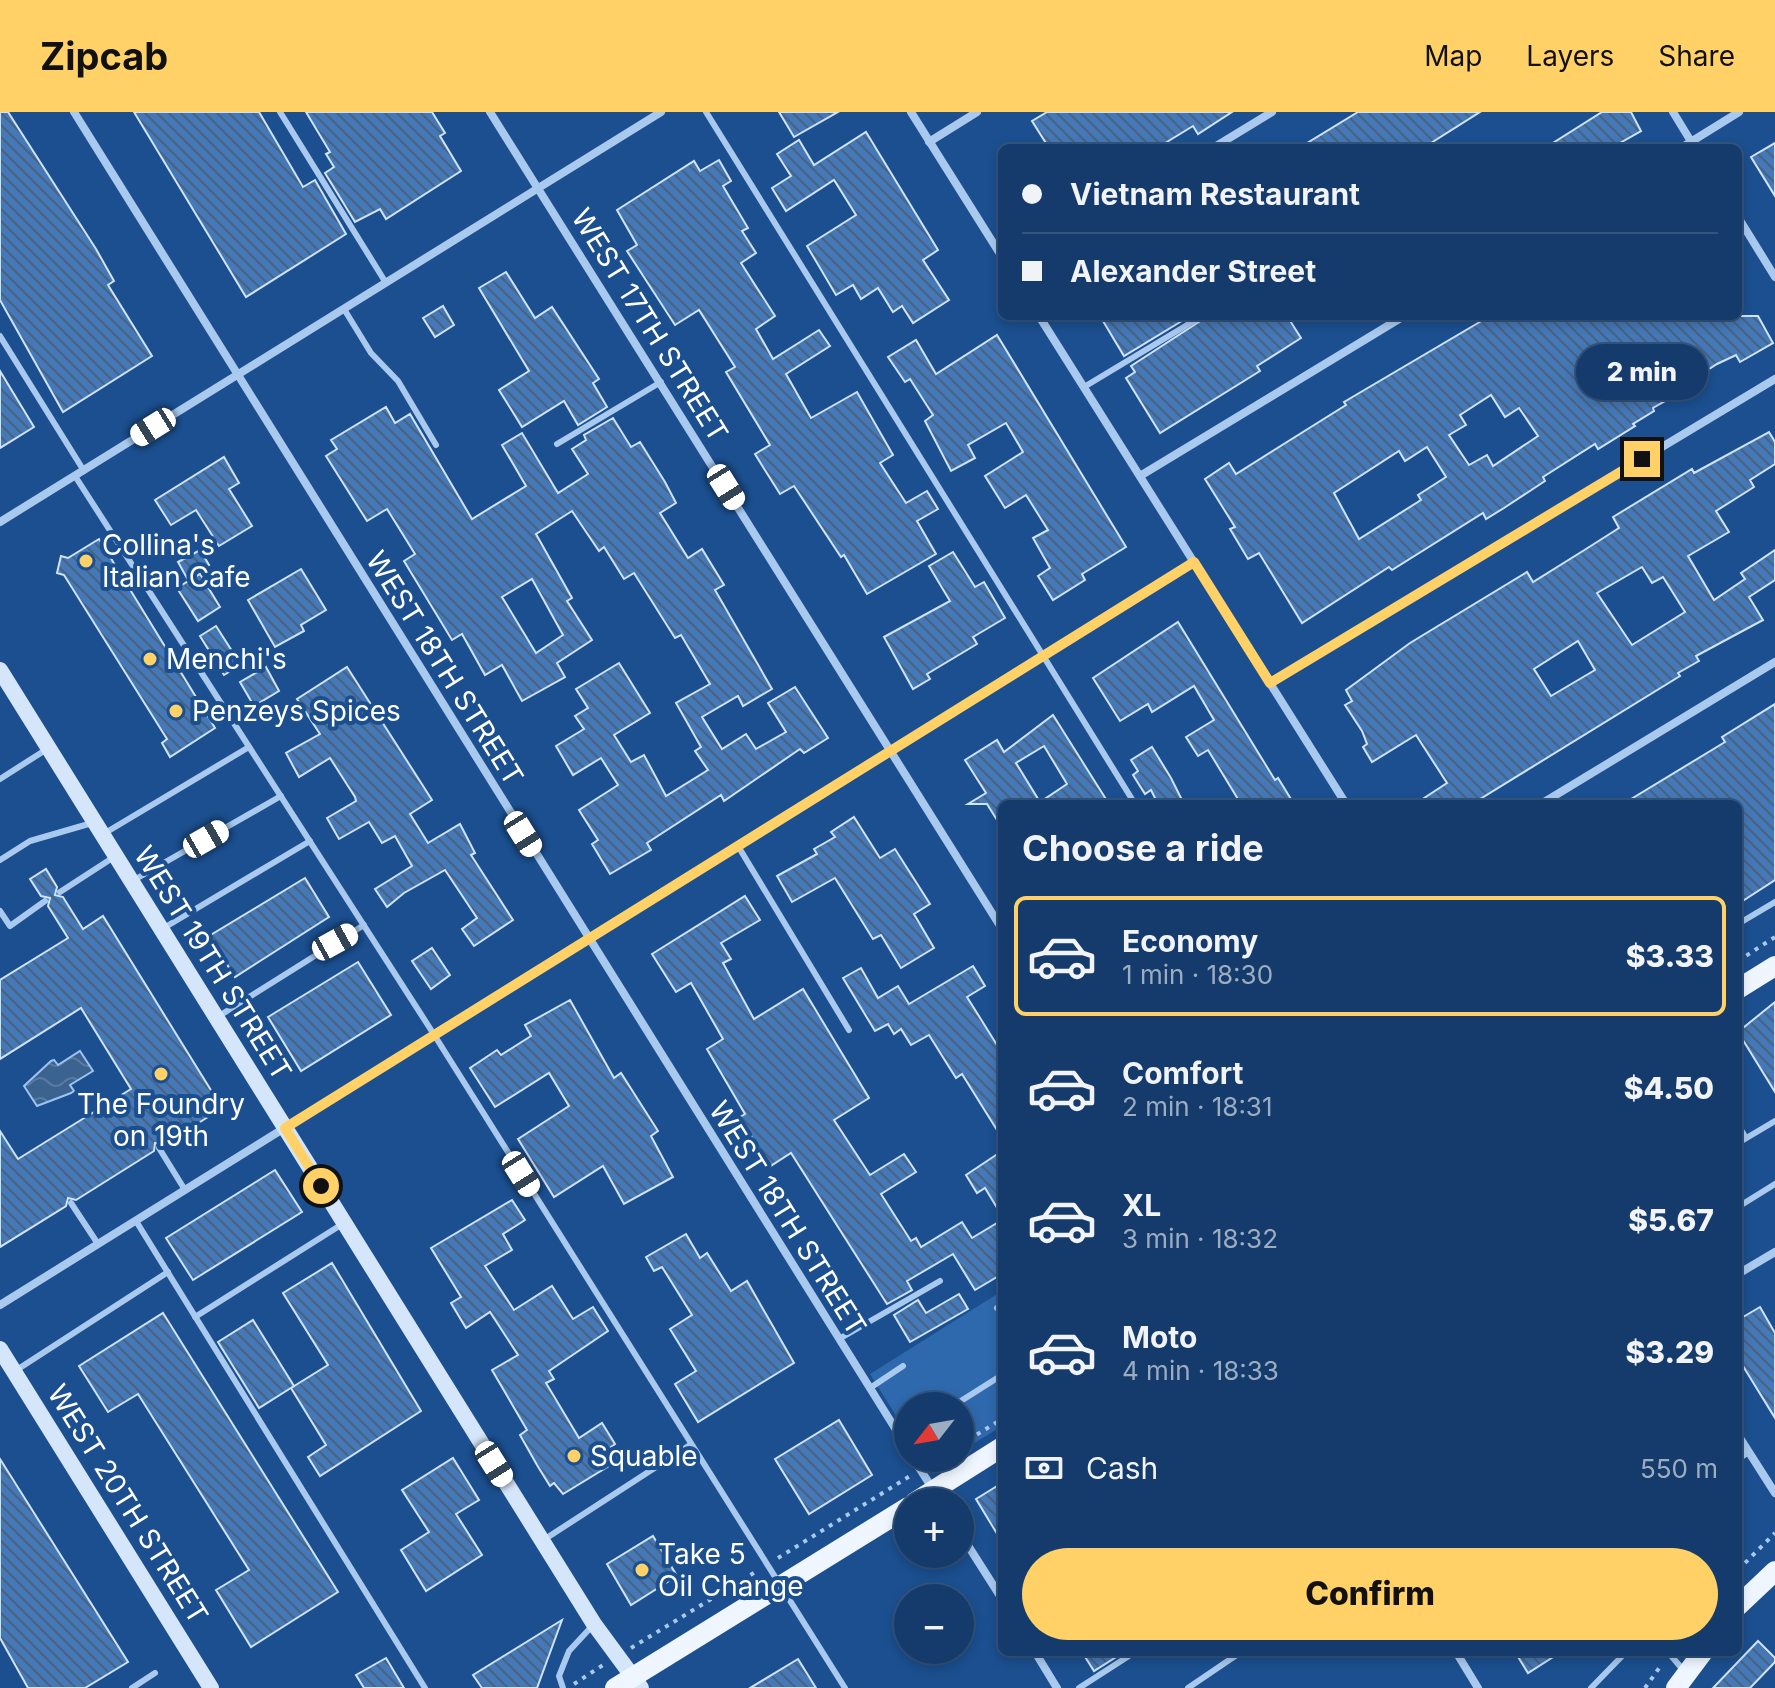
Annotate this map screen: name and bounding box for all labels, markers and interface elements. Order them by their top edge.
text: Zipcab [40,33,168,79]
text: Map [1424,39,1482,73]
text: Layers [1526,39,1614,73]
text: Share [1658,39,1735,73]
text: Vietnam Restaurant [1070,176,1360,212]
street label: WEST 17TH STREET [565,202,735,448]
text: Alexander Street [1070,253,1316,289]
callout: 2 min [1576,343,1708,399]
text: 2 min [1607,356,1677,387]
car [126,404,180,450]
route end [1624,441,1660,477]
car [703,460,749,514]
place label: Collina's Italian Cafe [102,528,251,594]
street label: WEST 18TH STREET [359,545,531,791]
marker: Collina's Italian Cafe [77,552,95,570]
place label: Menchi's [166,642,287,676]
marker: Menchi's [141,650,159,668]
place label: Penzeys Spices [192,694,401,728]
marker: Penzeys Spices [167,702,185,720]
car [500,807,546,861]
car [179,817,233,861]
text: Choose a ride [1022,826,1264,870]
street label: WEST 19TH STREET [127,840,299,1086]
car [308,920,362,964]
icon: car [1026,920,1098,992]
text: Economy [1122,923,1258,959]
text: $3.33 [1626,938,1714,974]
text: 1 min · 18:30 [1122,959,1273,990]
icon: car [1026,1052,1098,1124]
text: Comfort [1122,1055,1243,1091]
marker: The Foundry on 19th [152,1065,170,1083]
text: $4.50 [1624,1070,1714,1106]
place label: The Foundry on 19th [77,1087,245,1153]
text: 2 min · 18:31 [1122,1091,1273,1122]
street label: WEST 18TH STREET [702,1095,874,1341]
car [498,1147,544,1201]
route start [303,1168,339,1204]
icon: car [1026,1184,1098,1256]
text: XL [1122,1187,1161,1223]
text: $5.67 [1628,1202,1714,1238]
text: 3 min · 18:32 [1122,1223,1278,1254]
icon: car [1026,1316,1098,1388]
text: Moto [1122,1319,1197,1355]
text: $3.29 [1626,1334,1714,1370]
text: 4 min · 18:33 [1122,1355,1279,1386]
street label: WEST 20TH STREET [41,1378,215,1630]
north arrow [894,1392,974,1472]
map controls [894,1392,974,1664]
car [471,1437,517,1491]
place label: Squable [590,1439,698,1473]
icon: cash [1022,1446,1066,1490]
marker: Squable [565,1447,583,1465]
text: Cash [1086,1450,1158,1486]
text: 550 m [1640,1453,1718,1484]
button: + [894,1488,974,1568]
place label: Take 5 Oil Change [658,1537,804,1603]
button: Confirm [1022,1548,1718,1640]
marker: Take 5 Oil Change [633,1561,651,1579]
button: − [894,1584,974,1664]

